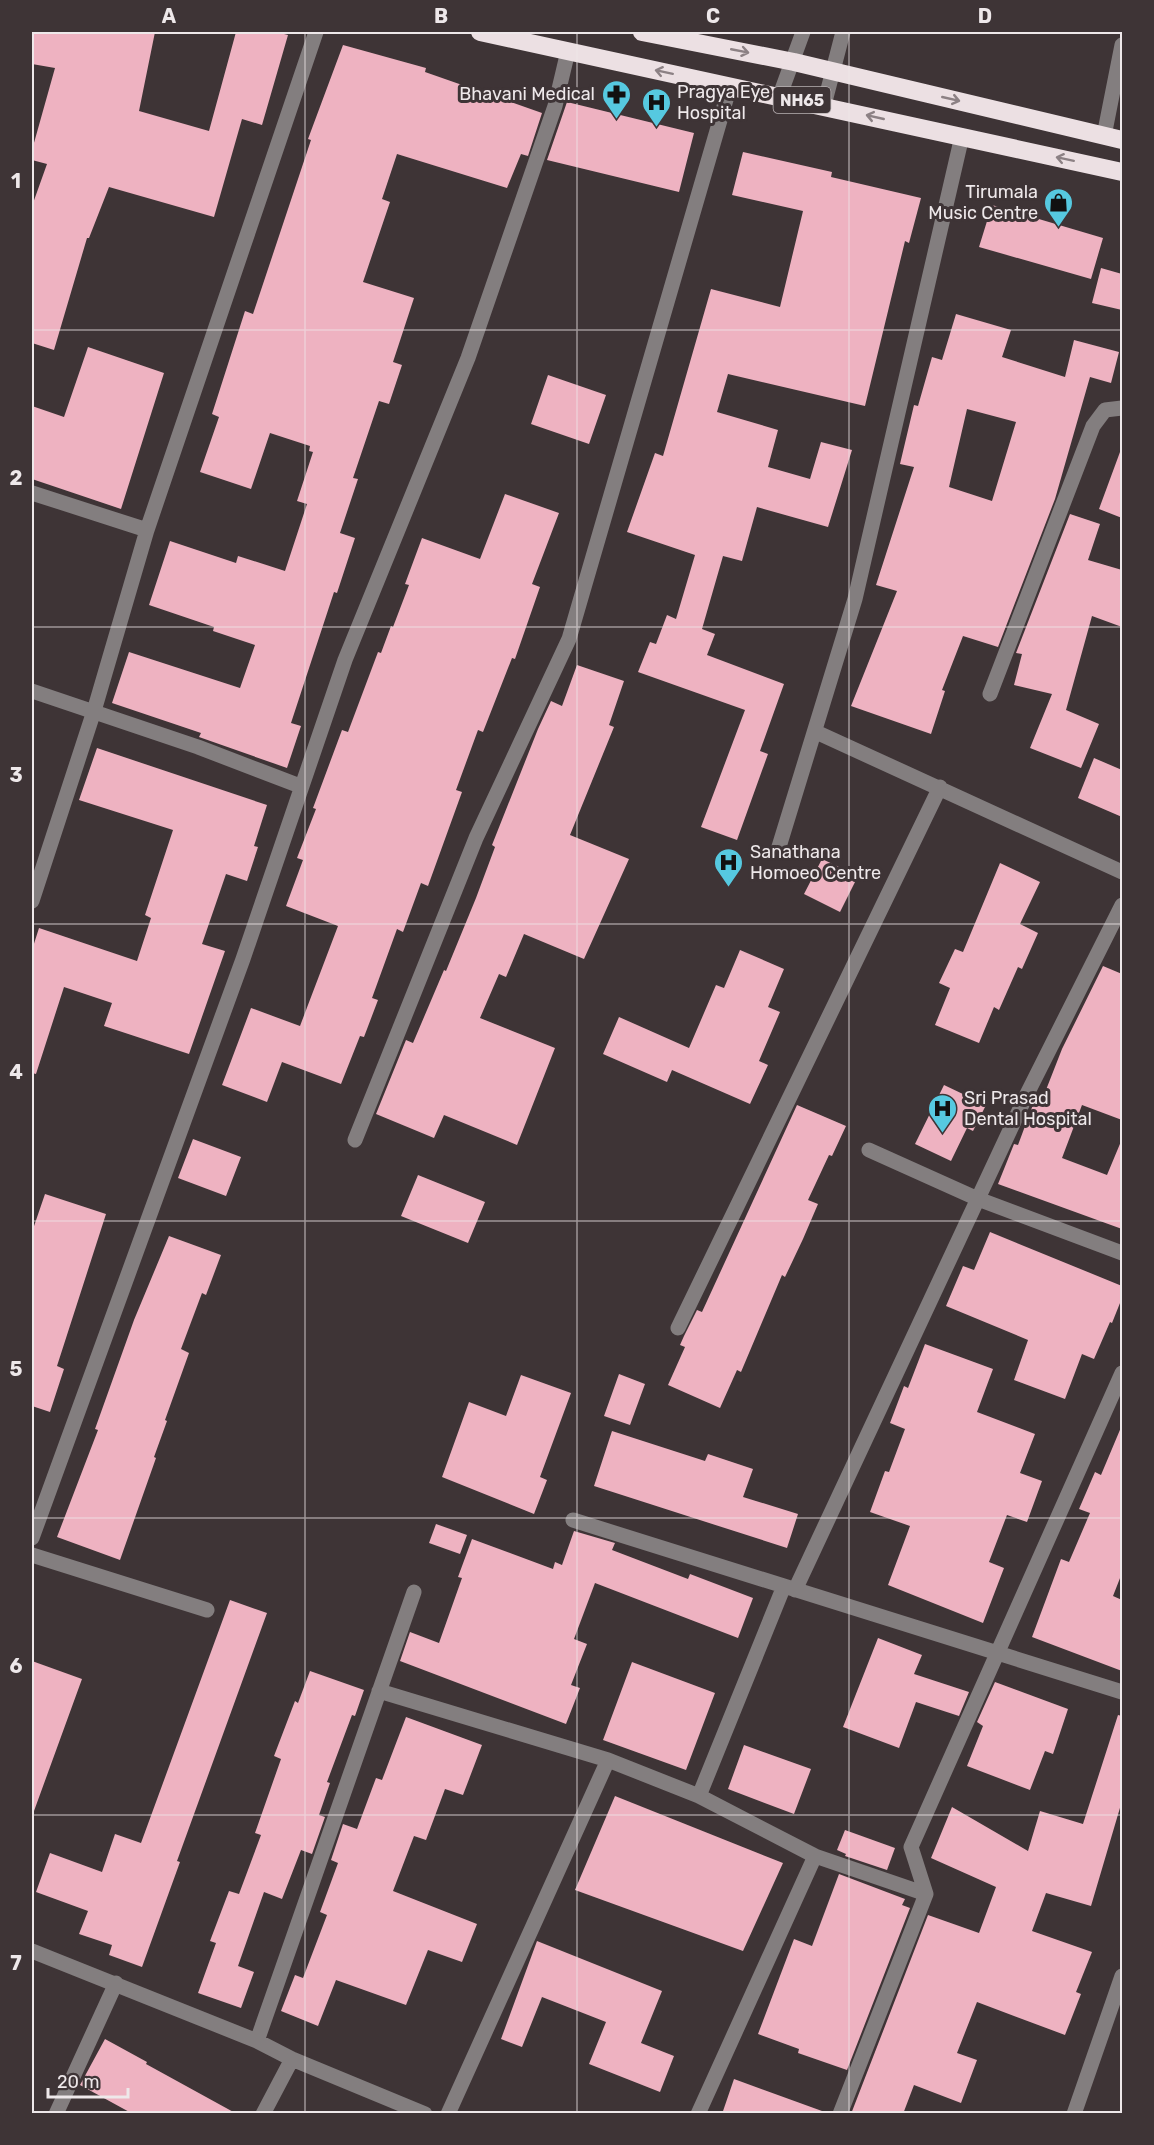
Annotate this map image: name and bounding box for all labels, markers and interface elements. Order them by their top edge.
text: A [162,4,177,28]
text: B [434,4,448,28]
text: C [706,4,720,28]
text: D [978,4,992,28]
one-way arrow [730,46,750,57]
one-way arrow [655,66,674,77]
pharmacy icon: Bhavani Medical [600,78,632,120]
place label: Pragya Eye Hospital [677,81,770,124]
place label: Bhavani Medical [459,83,595,105]
hospital icon: Pragya Eye Hospital [640,86,672,128]
road number: NH65 [774,87,830,113]
one-way arrow [941,94,960,106]
one-way arrow [866,110,885,122]
one-way arrow [1056,153,1076,164]
text: 1 [11,169,21,193]
place label: Tirumala Music Centre [928,181,1038,224]
shop icon: Tirumala Music Centre [1043,186,1075,228]
text: 2 [10,466,23,490]
text: 3 [9,763,23,787]
place label: Sanathana Homoeo Centre [750,841,881,884]
hospital icon: Sanathana Homoeo Centre [713,846,745,888]
text: 4 [9,1060,23,1084]
place label: Sri Prasad Dental Hospital [964,1087,1092,1130]
hospital icon: Sri Prasad Dental Hospital [927,1092,959,1134]
text: 5 [10,1357,23,1381]
text: 6 [9,1654,23,1678]
text: 7 [10,1951,22,1975]
scale bar [48,2061,128,2099]
text: 20 m [57,2071,99,2093]

